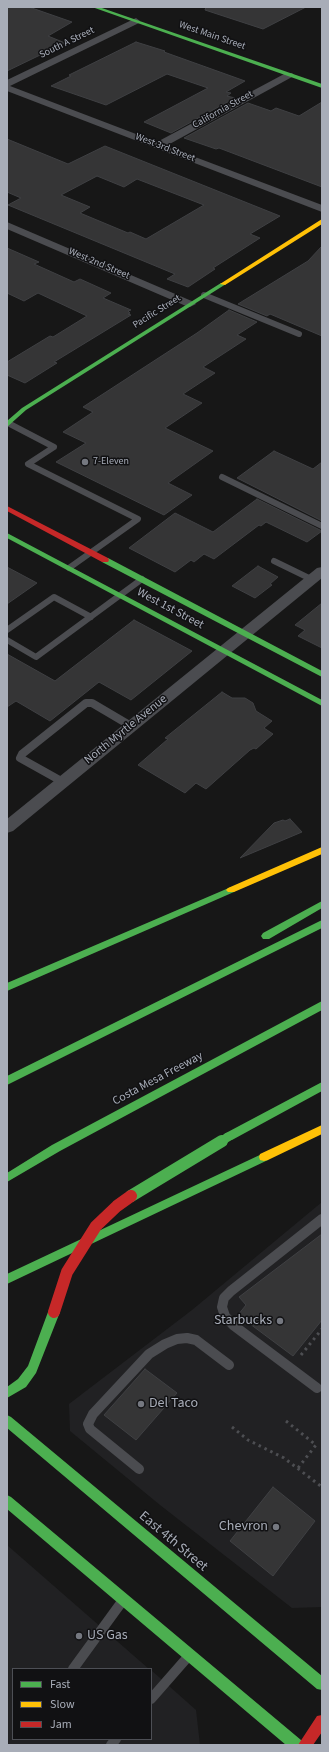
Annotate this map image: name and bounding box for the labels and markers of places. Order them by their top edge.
place label: 7-Eleven [93,456,129,468]
marker: 7-Eleven [80,457,90,467]
place label: Starbucks [214,1313,272,1329]
marker: Starbucks [275,1316,285,1326]
place label: Del Taco [149,1396,198,1412]
marker: Del Taco [136,1399,146,1409]
place label: Chevron [219,1519,268,1535]
marker: Chevron [271,1522,281,1532]
place label: US Gas [87,1628,128,1644]
marker: US Gas [74,1631,84,1641]

